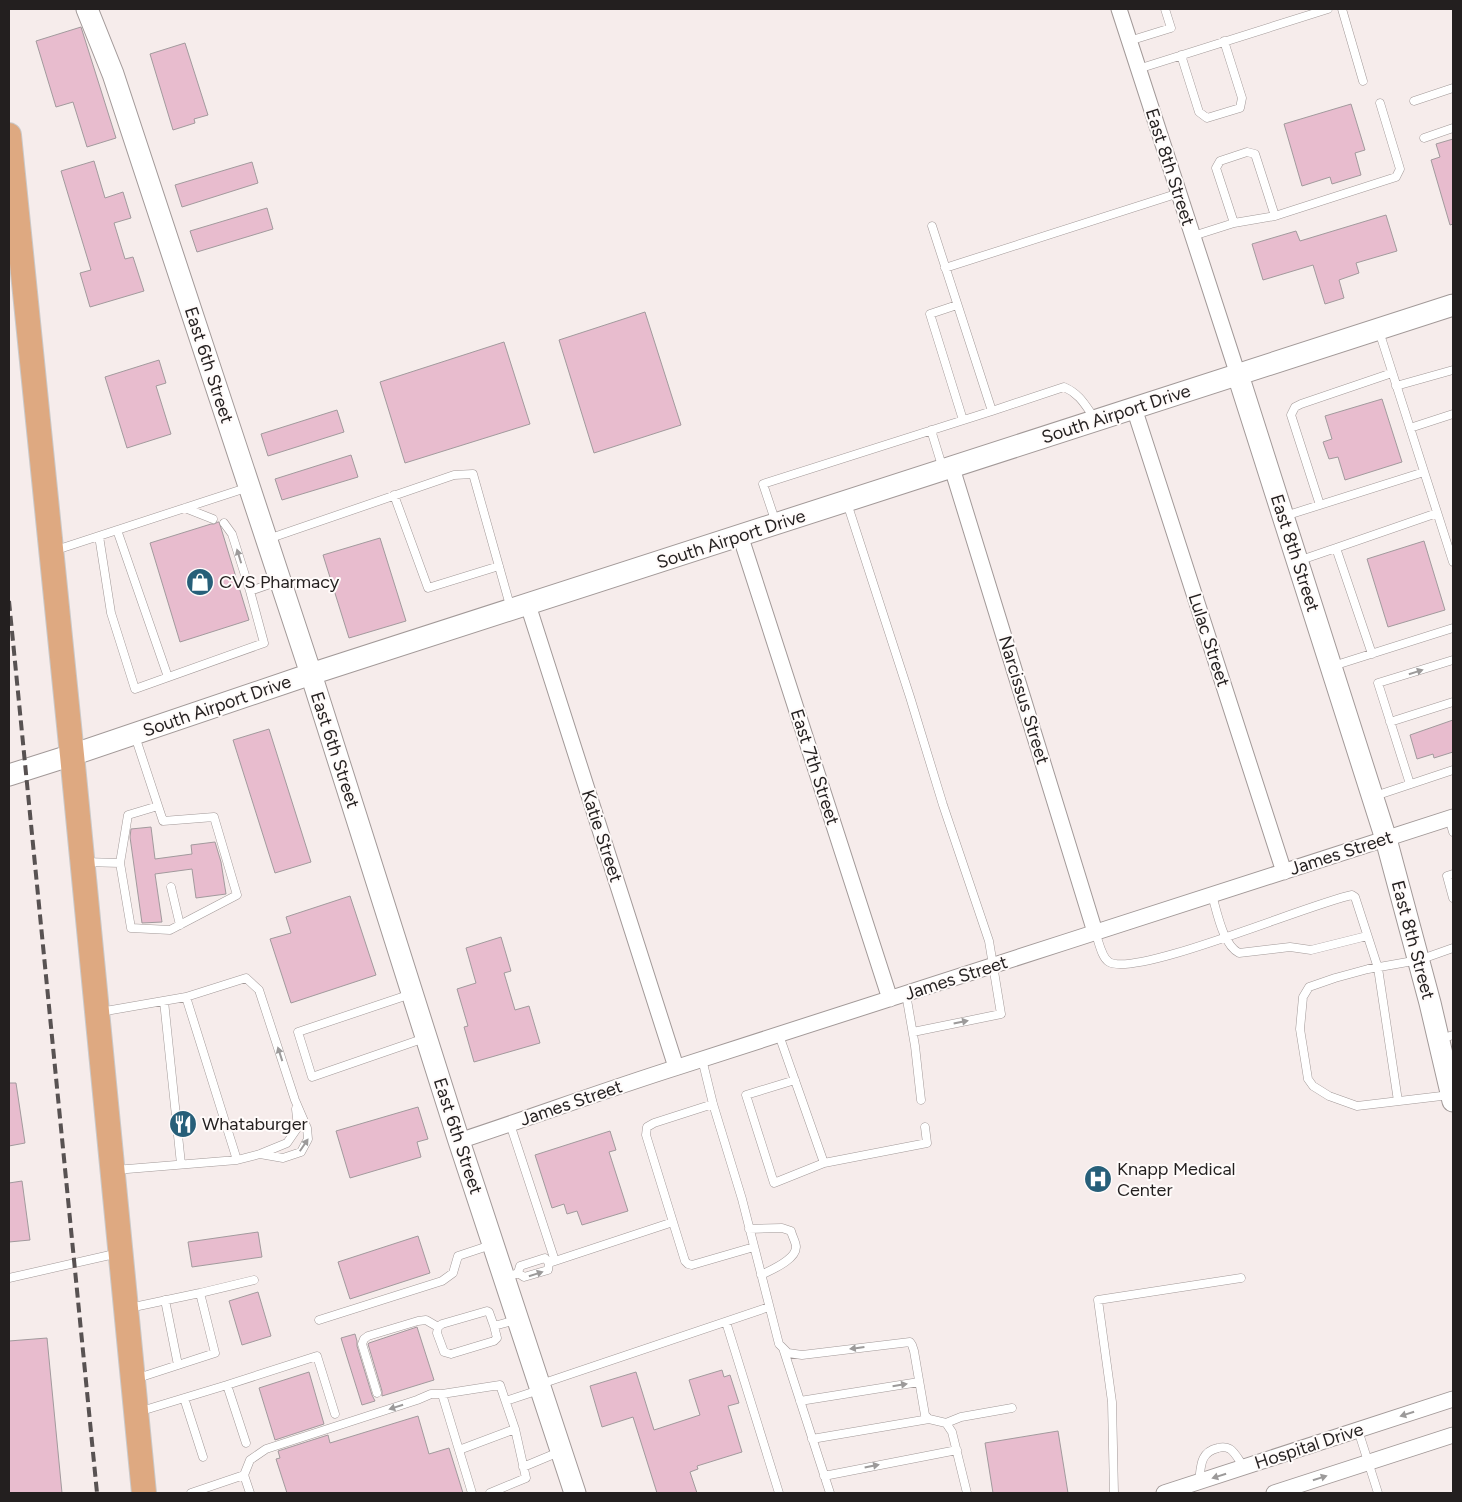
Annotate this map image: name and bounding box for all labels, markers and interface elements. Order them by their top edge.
street label: East 8th Street [1141,105,1199,229]
street label: East 6th Street [180,304,238,426]
street label: South Airport Drive [1039,379,1193,448]
street label: East 8th Street [1266,491,1324,615]
street label: South Airport Drive [654,504,808,573]
one-way arrow [234,548,242,563]
shop icon: CVS Pharmacy [185,567,215,597]
place label: CVS Pharmacy [219,571,340,593]
street label: Lulac Street [1184,590,1235,690]
street label: Narcissus Street [994,633,1054,767]
one-way arrow [1408,667,1423,675]
street label: South Airport Drive [140,670,294,742]
street label: East 6th Street [306,689,364,811]
street label: East 7th Street [786,706,844,828]
street label: Katie Street [577,787,627,885]
street label: James Street [1287,826,1395,880]
street label: East 8th Street [1387,878,1439,1002]
street label: James Street [902,951,1010,1005]
one-way arrow [953,1018,969,1026]
one-way arrow [276,1046,283,1061]
street label: East 6th Street [429,1075,487,1197]
street label: James Street [517,1075,625,1131]
restaurant icon: Whataburger [168,1109,198,1139]
place label: Whataburger [202,1113,308,1135]
one-way arrow [299,1138,308,1152]
place label: Knapp Medical Center [1117,1158,1236,1201]
hospital icon: Knapp Medical Center [1083,1164,1113,1194]
one-way arrow [528,1269,543,1277]
one-way arrow [848,1344,864,1352]
one-way arrow [892,1381,908,1389]
one-way arrow [388,1403,403,1411]
one-way arrow [1399,1410,1414,1418]
street label: Hospital Drive [1252,1418,1366,1474]
one-way arrow [865,1462,881,1470]
one-way arrow [1212,1472,1227,1480]
one-way arrow [1313,1474,1328,1482]

